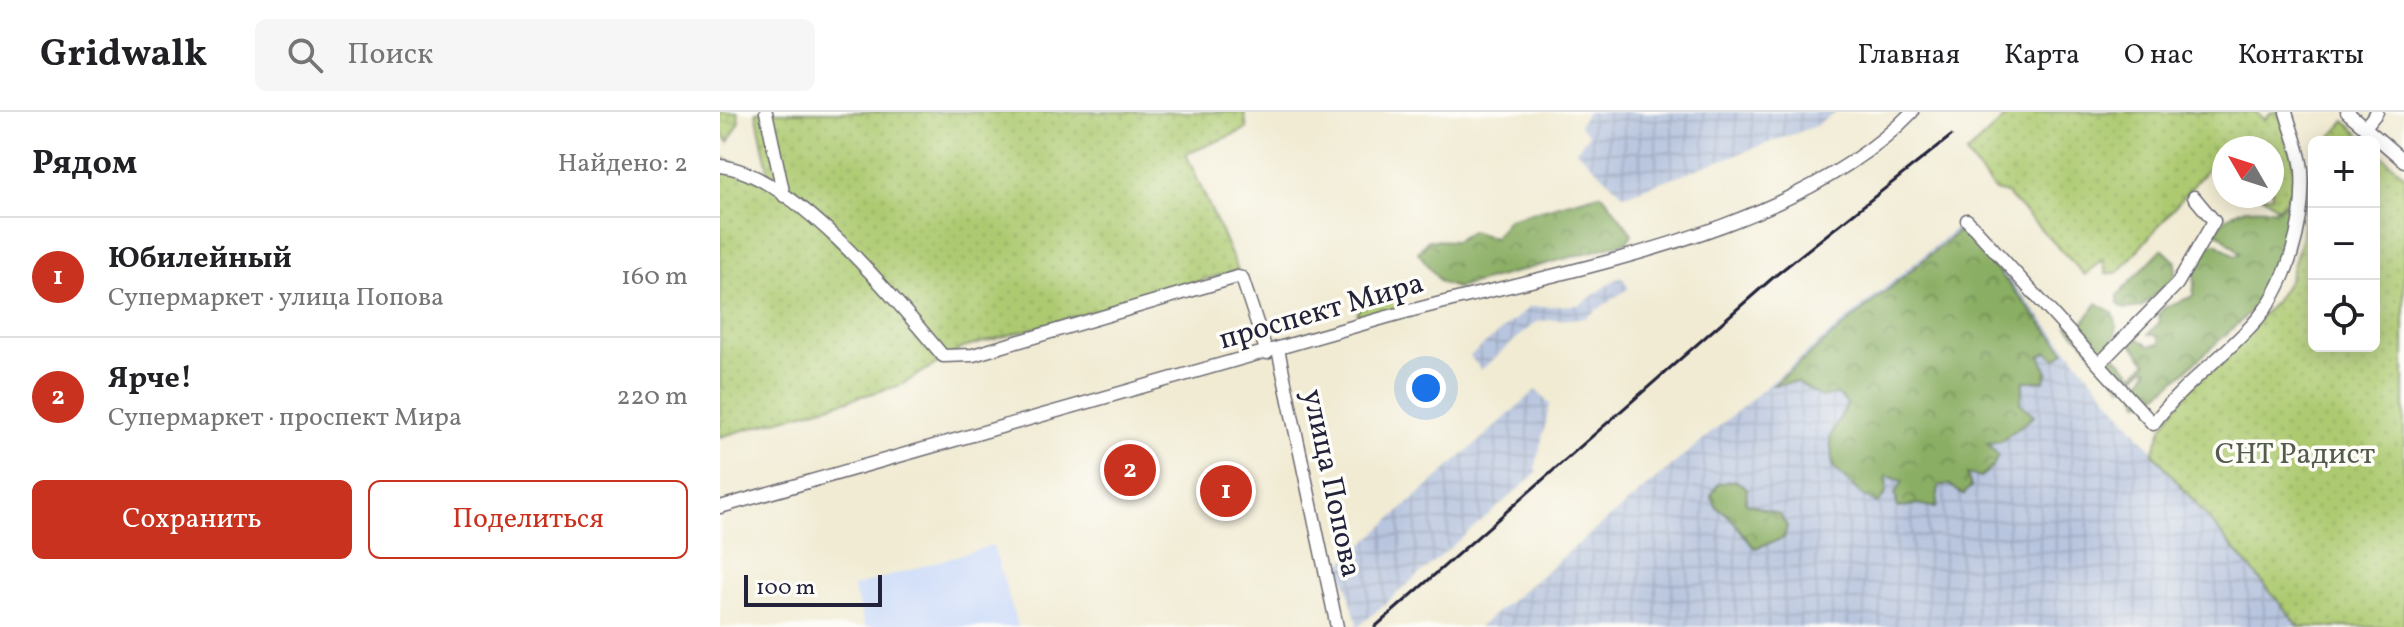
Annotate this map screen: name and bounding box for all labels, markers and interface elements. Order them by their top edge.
search box [255,19,815,91]
text: Gridwalk [40,29,207,82]
icon: search [283,33,327,77]
text: Поиск [347,34,433,76]
text: Главная [1858,36,1960,75]
text: Карта [2004,36,2080,75]
text: О нас [2124,36,2194,75]
text: Контакты [2238,36,2364,75]
north arrow [2212,136,2284,208]
map controls [2308,136,2380,352]
button: + [2308,136,2380,208]
text: Рядом [32,141,137,188]
text: Найдено: 2 [558,146,688,182]
button: − [2308,208,2380,280]
text: Юбилейный [108,238,292,280]
text: 1 [53,259,63,295]
text: 160 m [621,259,688,295]
street label: проспект Мира [1214,263,1429,361]
text: Супермаркет · улица Попова [108,280,444,316]
button: locate [2308,280,2380,352]
text: Ярче! [108,358,192,400]
your location [1406,368,1446,408]
text: 2 [51,379,65,415]
text: 220 m [616,379,688,415]
street label: улица Попова [1291,385,1371,581]
text: Супермаркет · проспект Мира [108,400,462,436]
park label: СНТ Радист [2215,434,2375,476]
pin: 2 [1104,440,1156,500]
pin: 1 [1200,461,1252,521]
button: Сохранить [32,480,352,559]
button: Поделиться [368,480,688,559]
scale bar [744,571,882,607]
text: 100 m [756,573,815,604]

